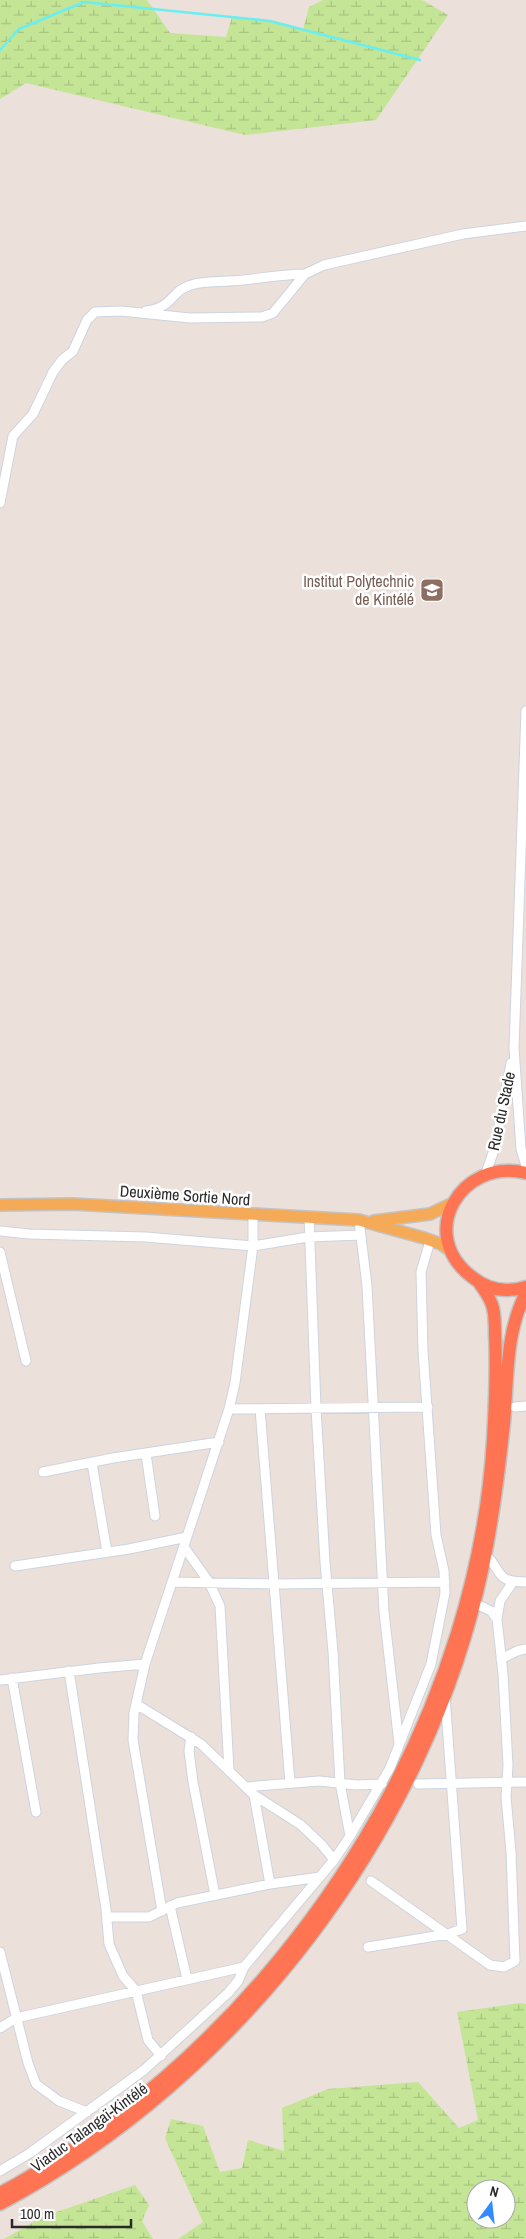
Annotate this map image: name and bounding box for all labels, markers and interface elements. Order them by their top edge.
place label: Institut Polytechnic de Kintélé [303,570,414,610]
school or university icon: Institut Polytechnic de Kintélé [419,577,445,603]
street label: Rue du Stade [482,1069,520,1153]
street label: Deuxième Sortie Nord [119,1179,251,1211]
street label: Viaduc Talangaï-Kintélé [26,2077,152,2177]
north arrow [466,2179,516,2229]
text: N [488,2182,501,2201]
scale bar [12,2196,131,2228]
text: 100 m [20,2203,54,2224]

